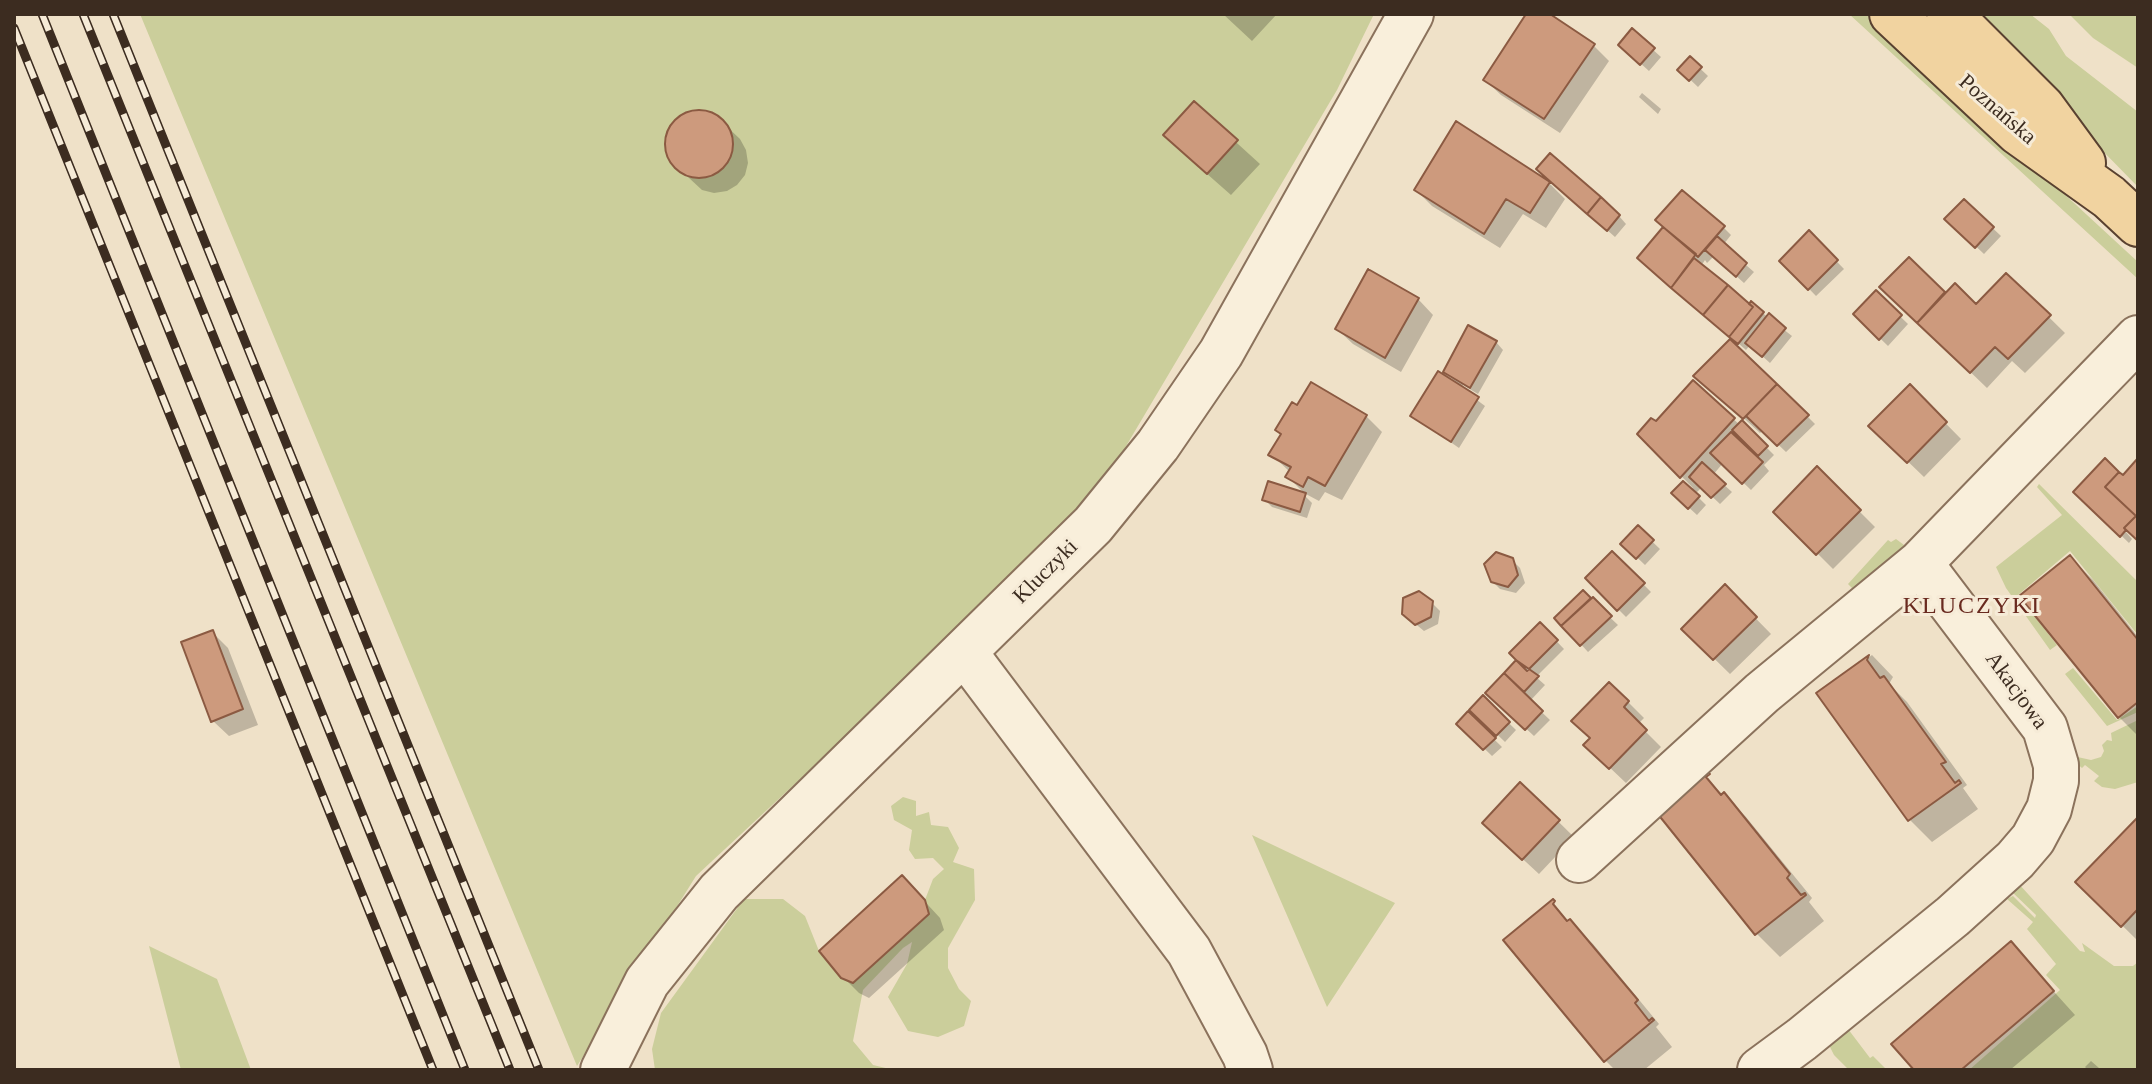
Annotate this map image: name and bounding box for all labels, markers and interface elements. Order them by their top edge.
street label: Poznańska [1953,69,2041,151]
street label: Kluczyki [1008,534,1084,610]
district label: KLUCZYKI [1903,593,2041,621]
street label: Akacjowa [1979,647,2053,735]

